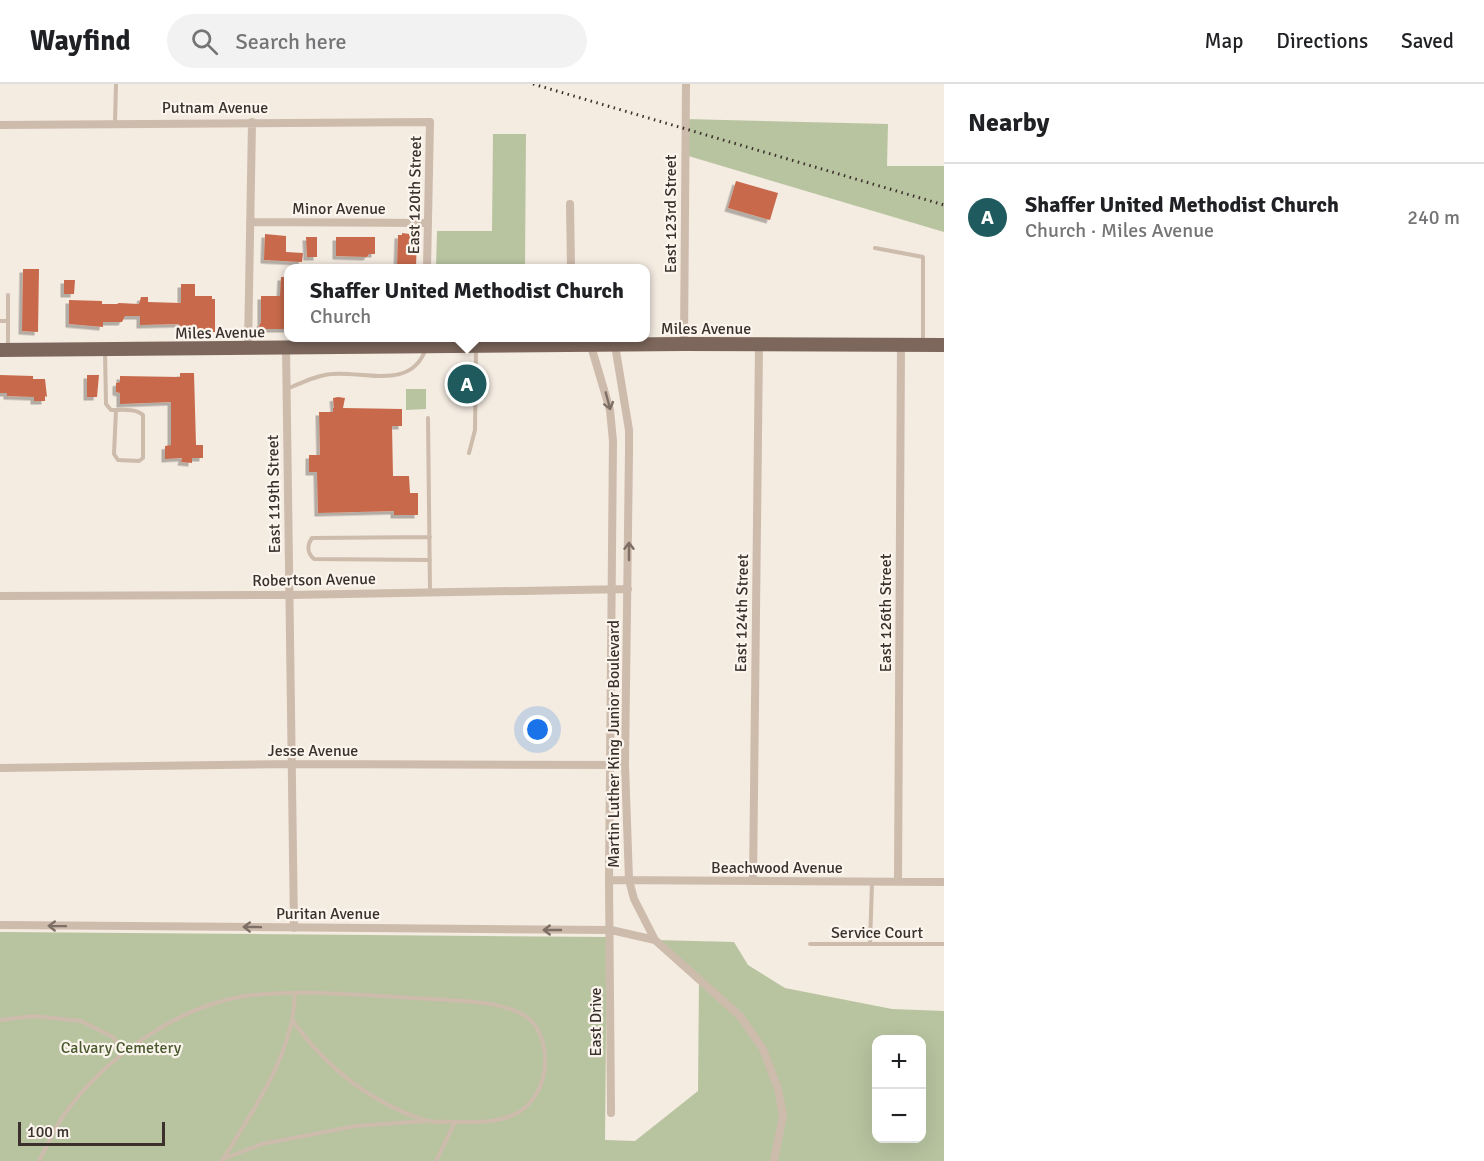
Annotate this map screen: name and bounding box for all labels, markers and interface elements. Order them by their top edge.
search box [167,14,587,68]
text: Wayfind [30,24,131,58]
icon: search [188,25,221,58]
text: Search here [236,28,347,55]
text: Map [1205,28,1243,54]
text: Directions [1276,28,1368,54]
text: Saved [1401,28,1454,54]
street label: Putnam Avenue [162,98,268,118]
text: Nearby [968,107,1049,139]
street label: East 120th Street [404,135,426,254]
street label: East 123rd Street [661,154,681,273]
text: Shaffer United Methodist Church [1025,191,1339,218]
street label: Minor Avenue [292,199,386,219]
text: A [981,205,994,230]
text: 240 m [1407,205,1460,230]
text: Church · Miles Avenue [1025,218,1214,243]
popup [284,264,650,342]
text: Shaffer United Methodist Church [310,277,624,304]
text: Church [310,304,371,329]
street label: Miles Avenue [661,319,751,339]
street label: Miles Avenue [175,322,265,344]
pin: A [448,362,486,406]
one-way arrow [602,392,614,411]
street label: East 119th Street [263,434,285,553]
one-way arrow [623,542,634,562]
street label: East 124th Street [731,553,753,672]
street label: East 126th Street [876,553,896,672]
street label: Robertson Avenue [252,569,376,591]
street label: Martin Luther King Junior Boulevard [604,620,624,868]
your location [523,715,552,744]
street label: Jesse Avenue [268,741,358,761]
street label: Beachwood Avenue [711,858,843,878]
street label: Puritan Avenue [276,904,380,924]
one-way arrow [48,920,68,932]
one-way arrow [243,921,263,933]
street label: Service Court [831,923,923,943]
one-way arrow [543,924,563,936]
street label: East Drive [586,988,606,1056]
map controls [872,1035,926,1143]
button: + [872,1035,926,1089]
park label: Calvary Cemetery [61,1038,182,1058]
button: − [872,1089,926,1143]
scale bar [18,1119,165,1146]
text: 100 m [27,1122,69,1142]

